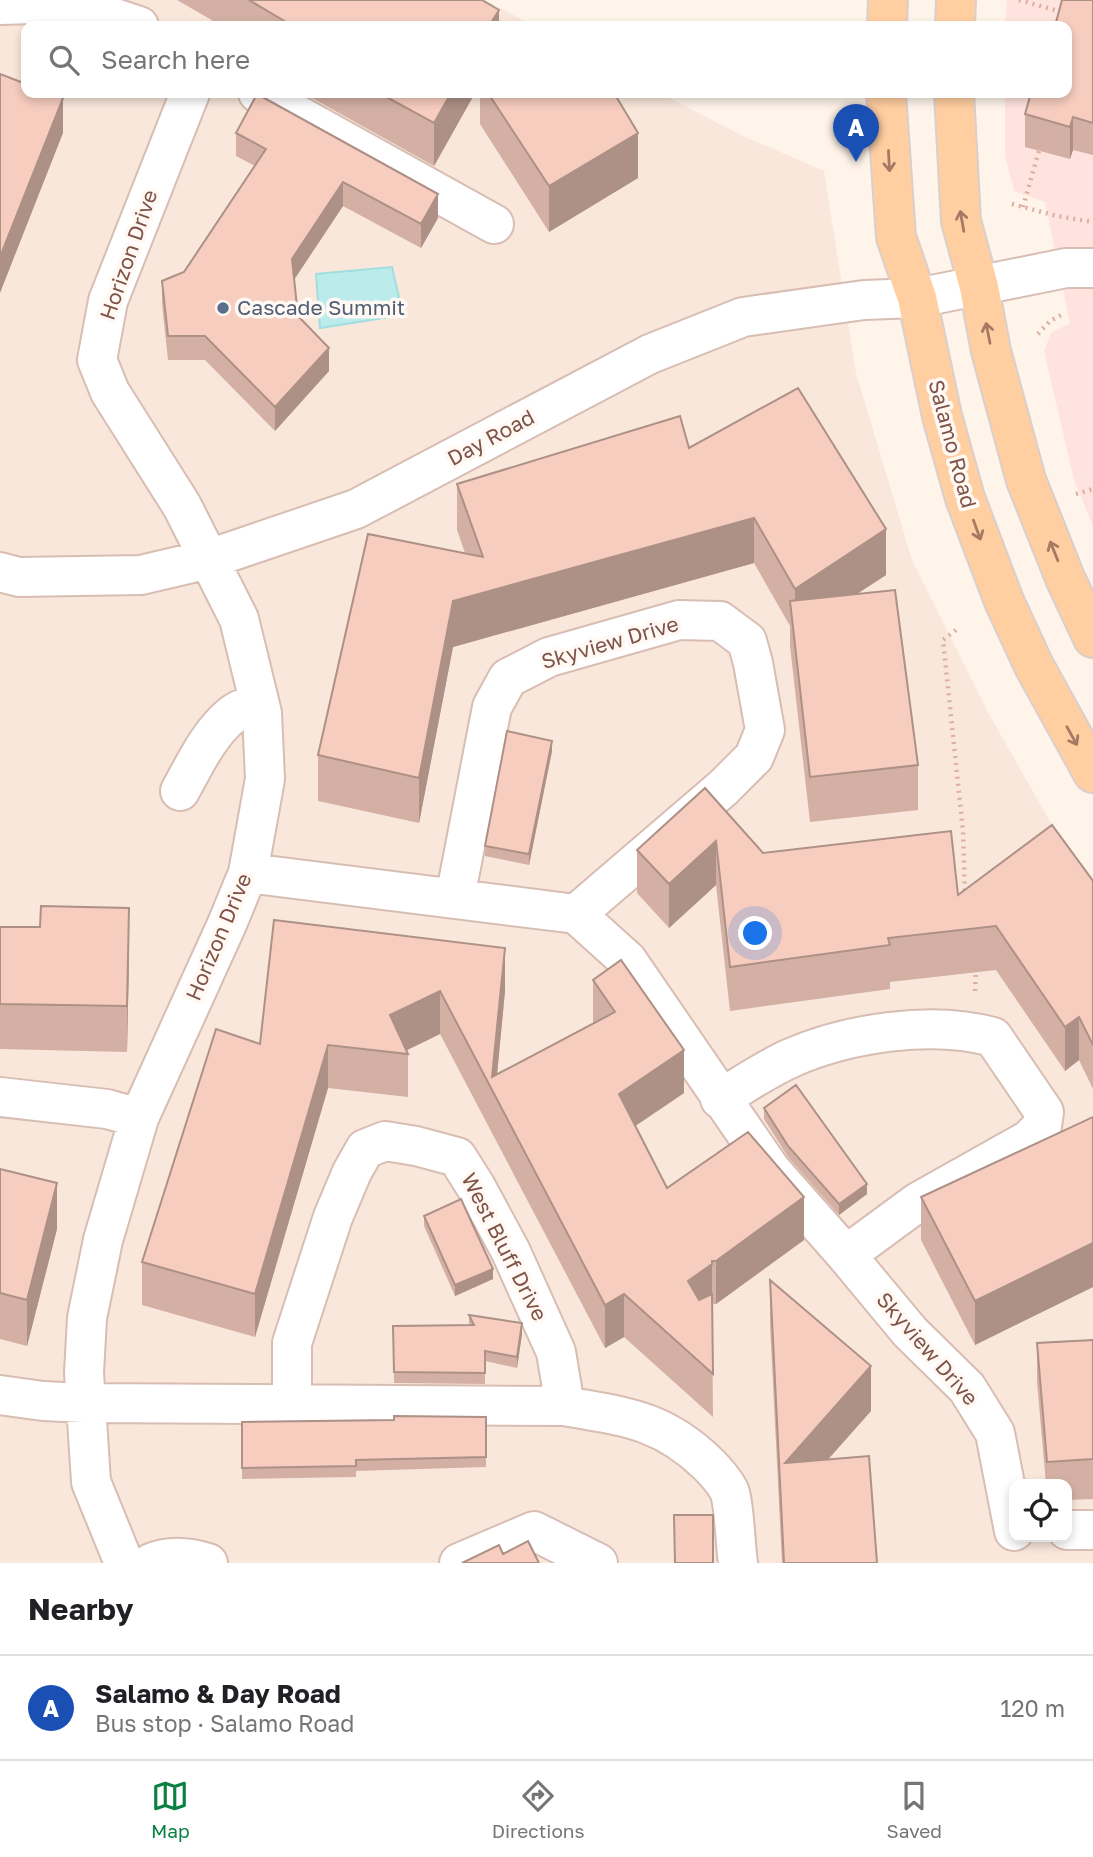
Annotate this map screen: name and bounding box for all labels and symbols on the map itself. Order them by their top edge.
pin: A [833,104,879,162]
one-way arrow [883,149,896,172]
street label: Horizon Drive [94,186,162,323]
one-way arrow [955,210,968,233]
place label: Cascade Summit [237,294,405,320]
marker: Cascade Summit [215,300,231,316]
one-way arrow [981,323,994,345]
street label: Salamo Road [923,377,983,511]
street label: Day Road [443,403,538,471]
one-way arrow [971,519,984,541]
one-way arrow [1047,540,1060,562]
street label: Skyview Drive [538,610,681,674]
one-way arrow [1065,726,1079,746]
street label: Horizon Drive [180,869,257,1004]
your location [738,916,772,950]
street label: West Bluff Drive [456,1168,553,1325]
street label: Skyview Drive [872,1286,984,1410]

